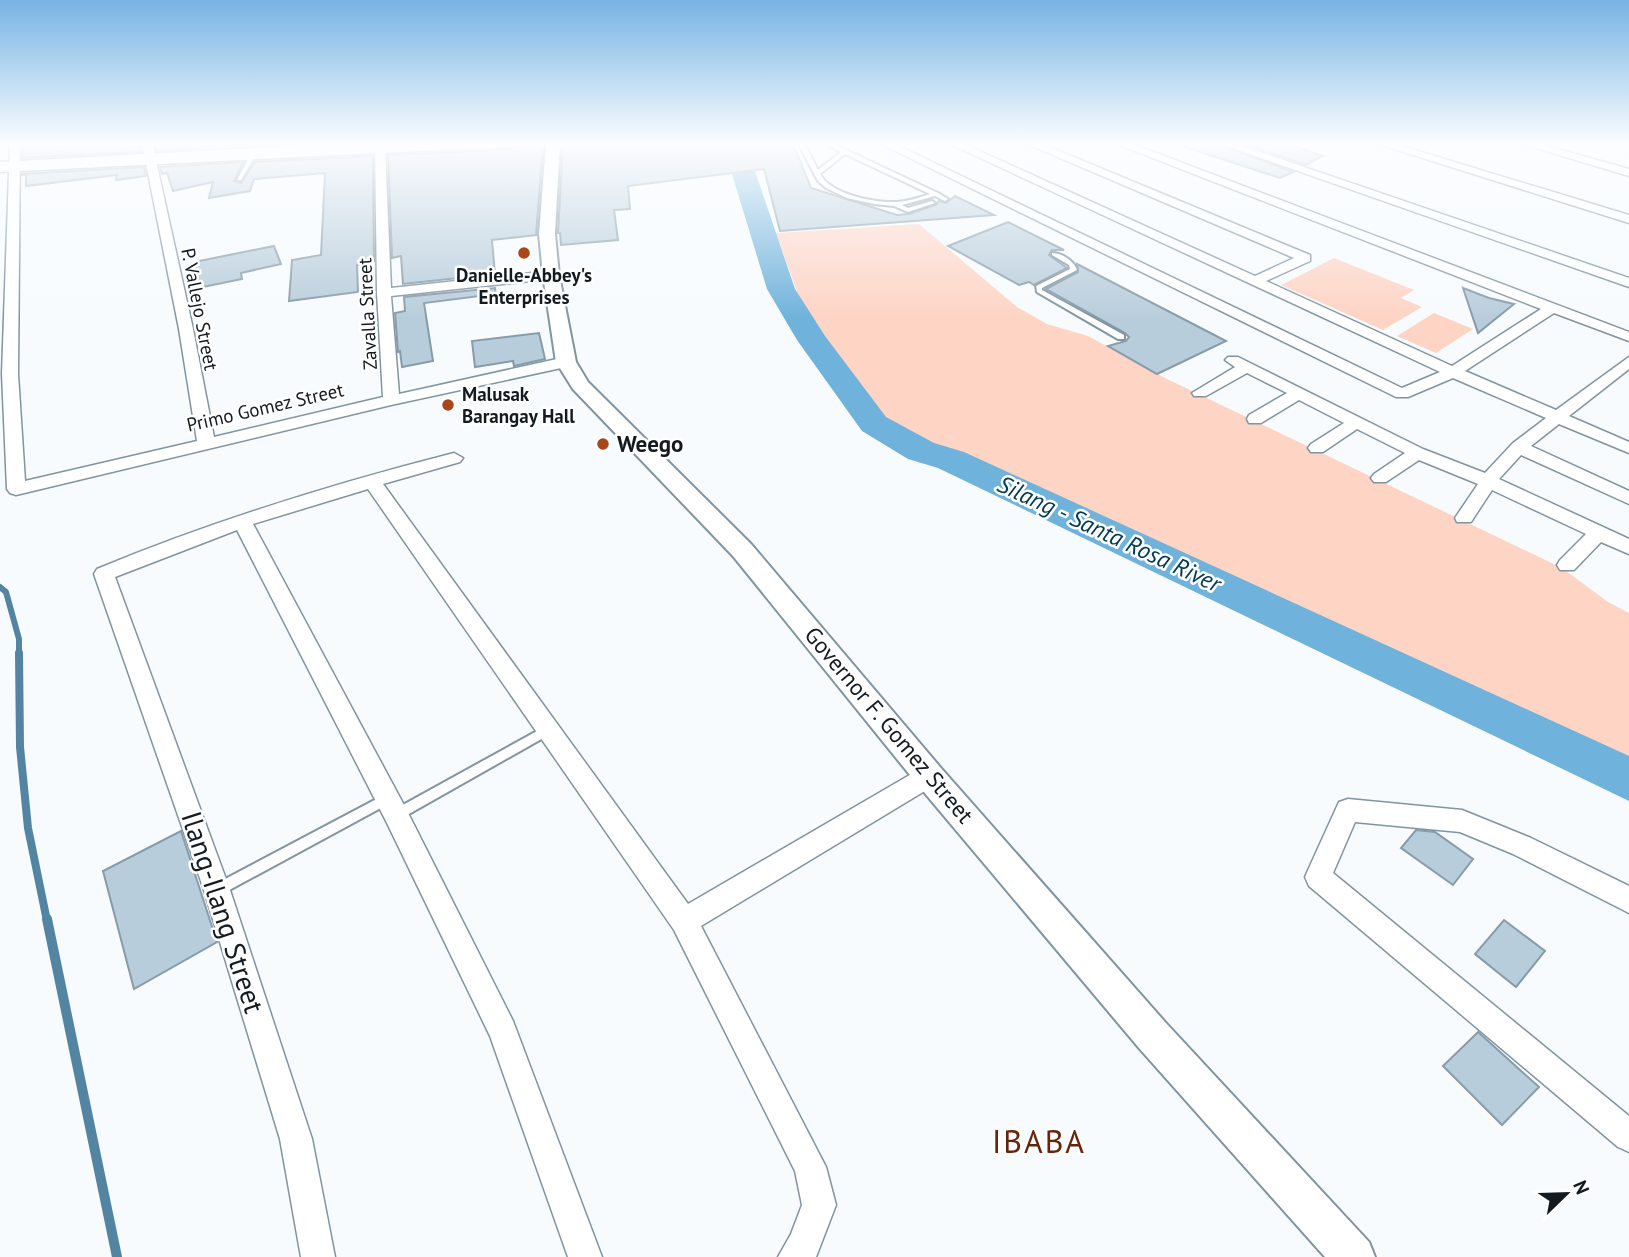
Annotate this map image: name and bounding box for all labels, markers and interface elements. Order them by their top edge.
marker: Danielle-Abbey's Enterprises [516,245,532,261]
street label: P. Vallejo Street [176,246,224,373]
street label: Zavalla Street [352,257,382,371]
place label: Danielle-Abbey's Enterprises [456,263,592,309]
street label: Primo Gomez Street [184,377,346,437]
place label: Malusak Barangay Hall [462,382,575,428]
marker: Malusak Barangay Hall [440,397,456,413]
place label: Weego [617,429,683,458]
marker: Weego [595,436,611,452]
water label: Silang - Santa Rosa River [993,468,1228,600]
street label: Governor F. Gomez Street [799,621,980,829]
street label: Ilang-Ilang Street [173,806,274,1018]
district label: IBABA [992,1120,1086,1162]
north arrow [1531,1159,1601,1229]
text: N [1568,1177,1595,1198]

